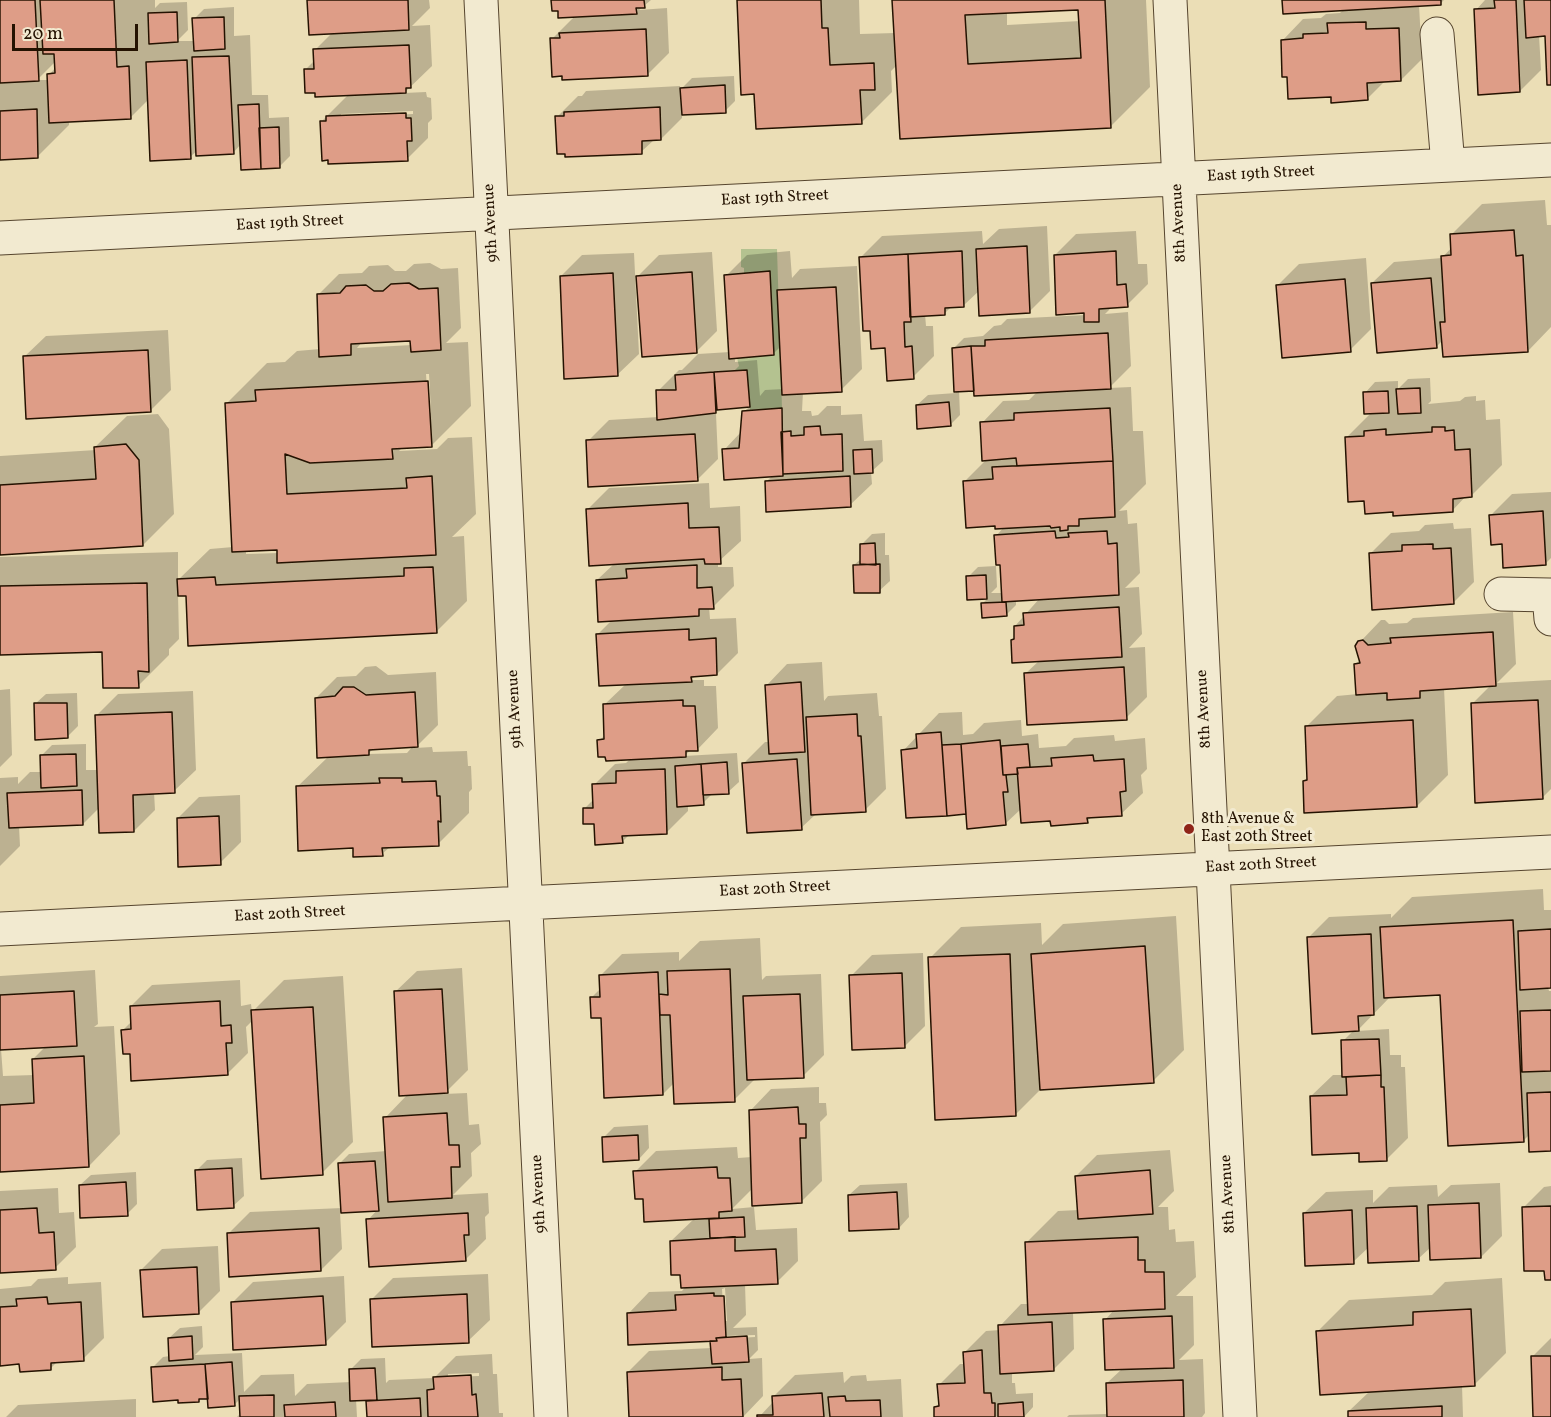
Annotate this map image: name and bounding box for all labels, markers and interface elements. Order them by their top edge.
scale bar [15,12,141,50]
text: 20 m [23,22,63,47]
street label: East 19th Street [1207,163,1315,187]
street label: 9th Avenue [480,183,504,263]
street label: 8th Avenue [1168,183,1192,263]
street label: East 19th Street [721,187,829,211]
street label: East 19th Street [236,212,344,236]
street label: 9th Avenue [504,669,528,749]
street label: 8th Avenue [1193,669,1217,749]
place label: 8th Avenue & East 20th Street [1201,810,1313,848]
marker: 8th Avenue & East 20th Street [1182,822,1196,836]
street label: East 20th Street [1205,853,1317,879]
street label: East 20th Street [719,877,831,903]
street label: East 20th Street [234,902,346,928]
street label: 9th Avenue [528,1154,552,1234]
street label: 8th Avenue [1217,1154,1241,1234]

